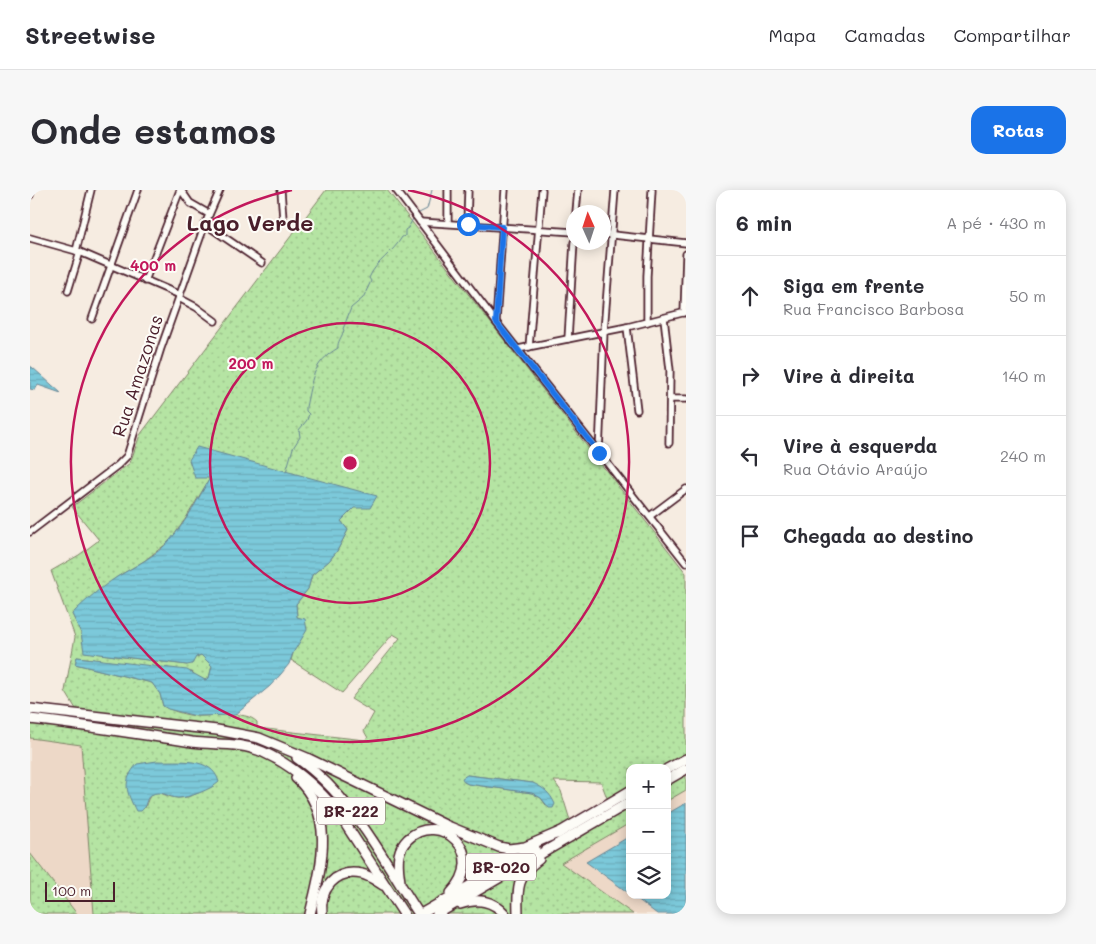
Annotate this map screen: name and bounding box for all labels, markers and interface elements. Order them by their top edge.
text: Streetwise [25,19,155,50]
text: Mapa [769,23,816,47]
text: Camadas [844,23,925,47]
text: Compartilhar [953,23,1071,47]
button: Rotas [971,106,1066,154]
text: Onde estamos [30,107,276,153]
north arrow [566,205,611,250]
district label: Lago Verde [187,208,313,237]
text: 6 min [736,209,792,236]
text: A pé · 430 m [946,212,1046,233]
route start [457,213,480,236]
text: 400 m [130,255,176,275]
text: Siga em frente [783,273,924,298]
icon: ahead [736,282,764,310]
text: 50 m [1009,285,1046,306]
text: Rua Francisco Barbosa [783,298,964,319]
street label: Rua Amazonas [106,312,168,440]
text: 200 m [229,353,274,373]
icon: right [736,362,764,390]
text: Vire à direita [783,363,915,388]
text: 140 m [1002,365,1046,386]
text: Vire à esquerda [783,433,938,458]
route end [588,442,611,465]
icon: left [736,442,764,470]
text: 240 m [1000,445,1046,466]
centre of rings [341,454,359,472]
text: Rua Otávio Araújo [783,458,927,479]
icon: arrive [736,522,764,550]
text: Chegada ao destino [783,523,973,548]
map controls [626,764,671,899]
button: + [626,764,671,809]
road number: BR-222 [317,798,385,824]
button: − [626,809,671,854]
road number: BR-020 [466,854,536,880]
button: layers [626,854,671,899]
scale bar [45,879,115,902]
text: 100 m [52,881,91,900]

